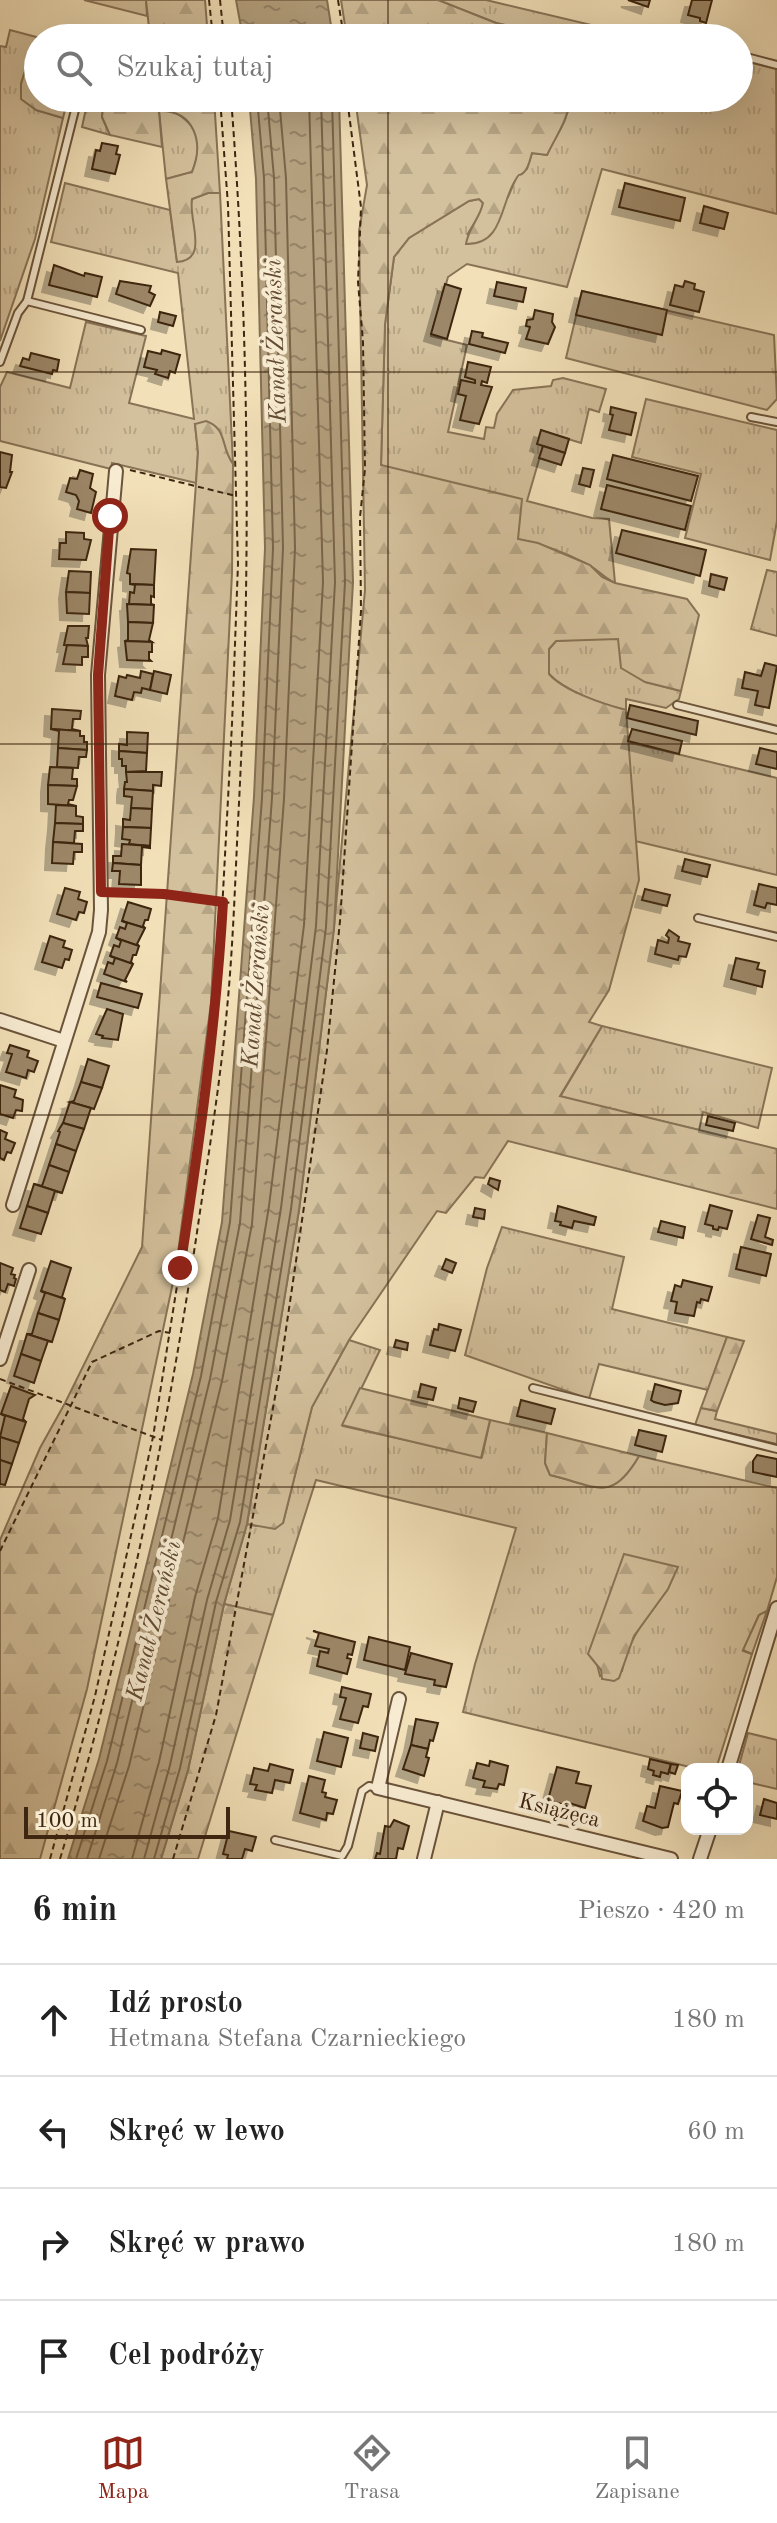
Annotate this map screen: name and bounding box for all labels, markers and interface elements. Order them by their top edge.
search box [24,24,753,112]
icon: search [52,46,96,90]
text: Szukaj tutaj [116,53,274,83]
water label: Kanał Żerański [258,259,292,425]
route start [92,498,128,534]
water label: Kanał Żerański [235,903,275,1070]
route end [162,1250,198,1286]
water label: Kanał Żerański [119,1537,187,1705]
map controls [681,1763,753,1835]
button: locate [681,1763,753,1835]
street label: Książęca [516,1790,602,1832]
scale bar [24,1803,230,1839]
text: 100 m [36,1810,98,1832]
text: 6 min [32,1894,117,1928]
text: Pieszo · 420 m [578,1898,745,1924]
text: Idź prosto [108,1989,243,2019]
icon: ahead [32,1998,76,2042]
text: 180 m [672,2007,745,2033]
text: Hetmana Stefana Czarnieckiego [108,2026,466,2052]
icon: left [32,2110,76,2154]
text: Skręć w lewo [108,2117,285,2147]
text: 60 m [687,2119,745,2145]
icon: right [32,2222,76,2266]
text: Skręć w prawo [108,2229,305,2259]
text: 180 m [672,2231,745,2257]
icon: arrive [32,2334,76,2378]
text: Cel podróży [108,2341,265,2371]
tab: Mapa [97,2431,149,2506]
tab: Trasa [344,2431,400,2506]
tab: Zapisane [595,2431,680,2506]

